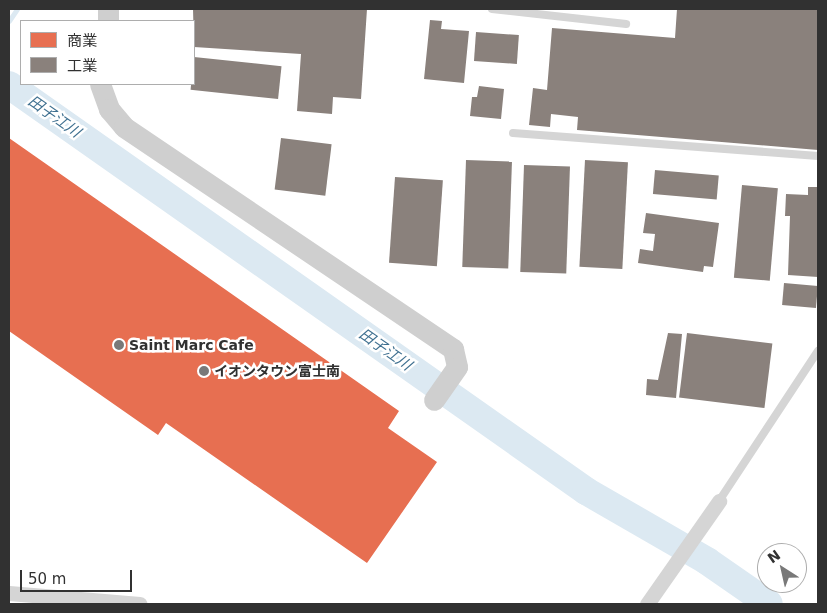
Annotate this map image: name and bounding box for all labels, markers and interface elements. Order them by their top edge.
legend [20,20,195,85]
text: 商業 [67,32,97,50]
text: 工業 [67,57,97,75]
water label: 田子江川 [24,92,84,142]
water label: 田子江川 [355,325,415,375]
place label: Saint Marc Cafe [129,337,254,353]
marker: Saint Marc Cafe [113,339,125,351]
place label: イオンタウン富士南 [214,363,340,379]
marker: イオンタウン富士南 [198,365,210,377]
north arrow [757,543,807,593]
text: N [765,547,783,566]
scale bar [22,560,135,592]
text: 50 m [28,570,66,588]

